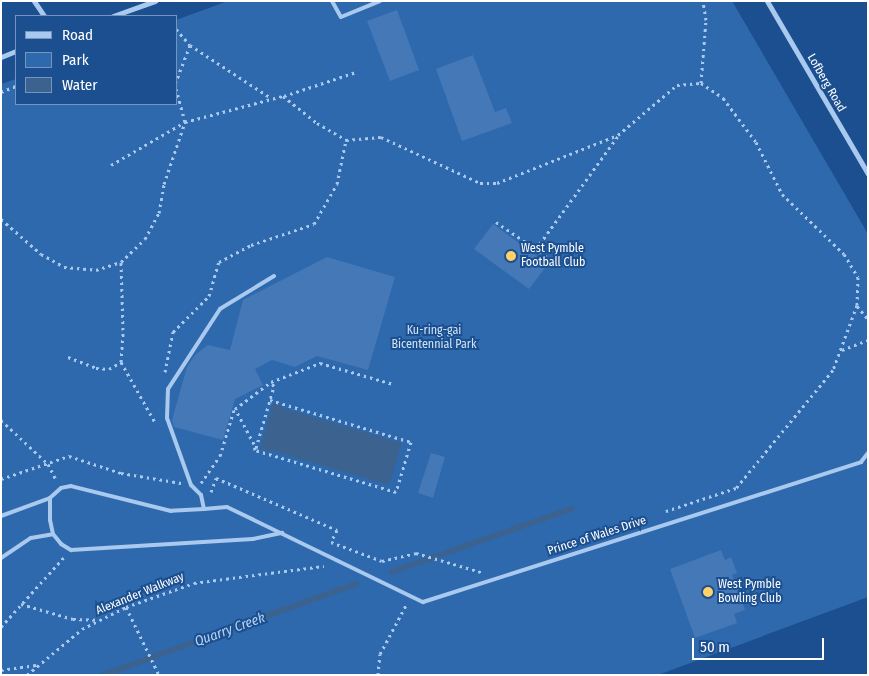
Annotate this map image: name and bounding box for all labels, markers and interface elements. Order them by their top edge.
legend [15,15,178,105]
text: Road [62,26,93,44]
text: Park [62,51,89,69]
street label: Lofberg Road [804,51,848,115]
text: Water [62,76,97,94]
place label: West Pymble Football Club [521,242,585,270]
marker: West Pymble Football Club [505,250,517,262]
park label: Ku-ring-gai Bicentennial Park [391,324,477,352]
street label: Prince of Wales Drive [546,513,648,559]
street label: Alexander Walkway [94,570,186,618]
place label: West Pymble Bowling Club [718,578,782,606]
marker: West Pymble Bowling Club [702,586,714,598]
water label: Quarry Creek [192,609,268,651]
scale bar [694,628,826,660]
text: 50 m [700,638,730,656]

